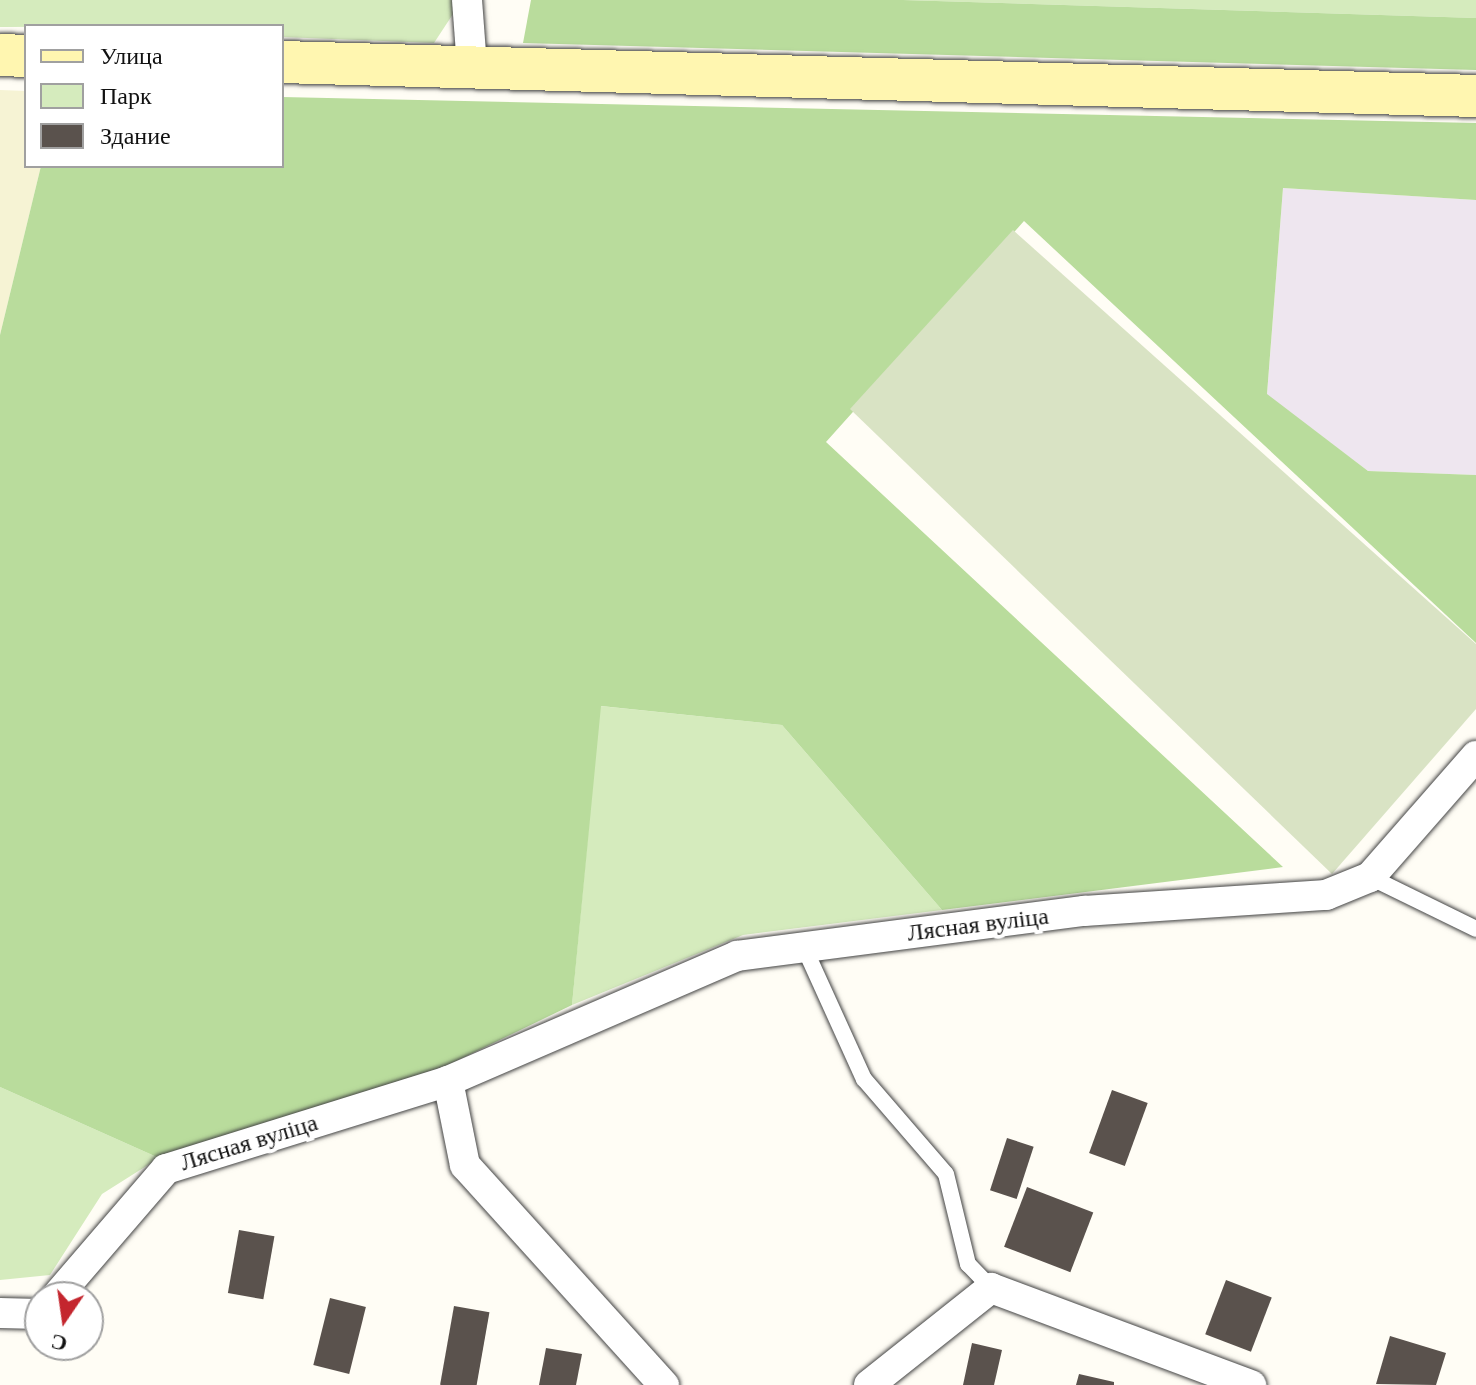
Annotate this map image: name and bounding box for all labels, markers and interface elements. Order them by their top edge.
legend [24,24,284,168]
text: Улица [100,43,163,69]
text: Парк [100,83,152,109]
text: Здание [100,123,171,149]
street label: Лясная вуліца [906,902,1050,948]
street label: Лясная вуліца [177,1108,321,1178]
north arrow [24,1281,104,1361]
text: С [48,1329,69,1357]

